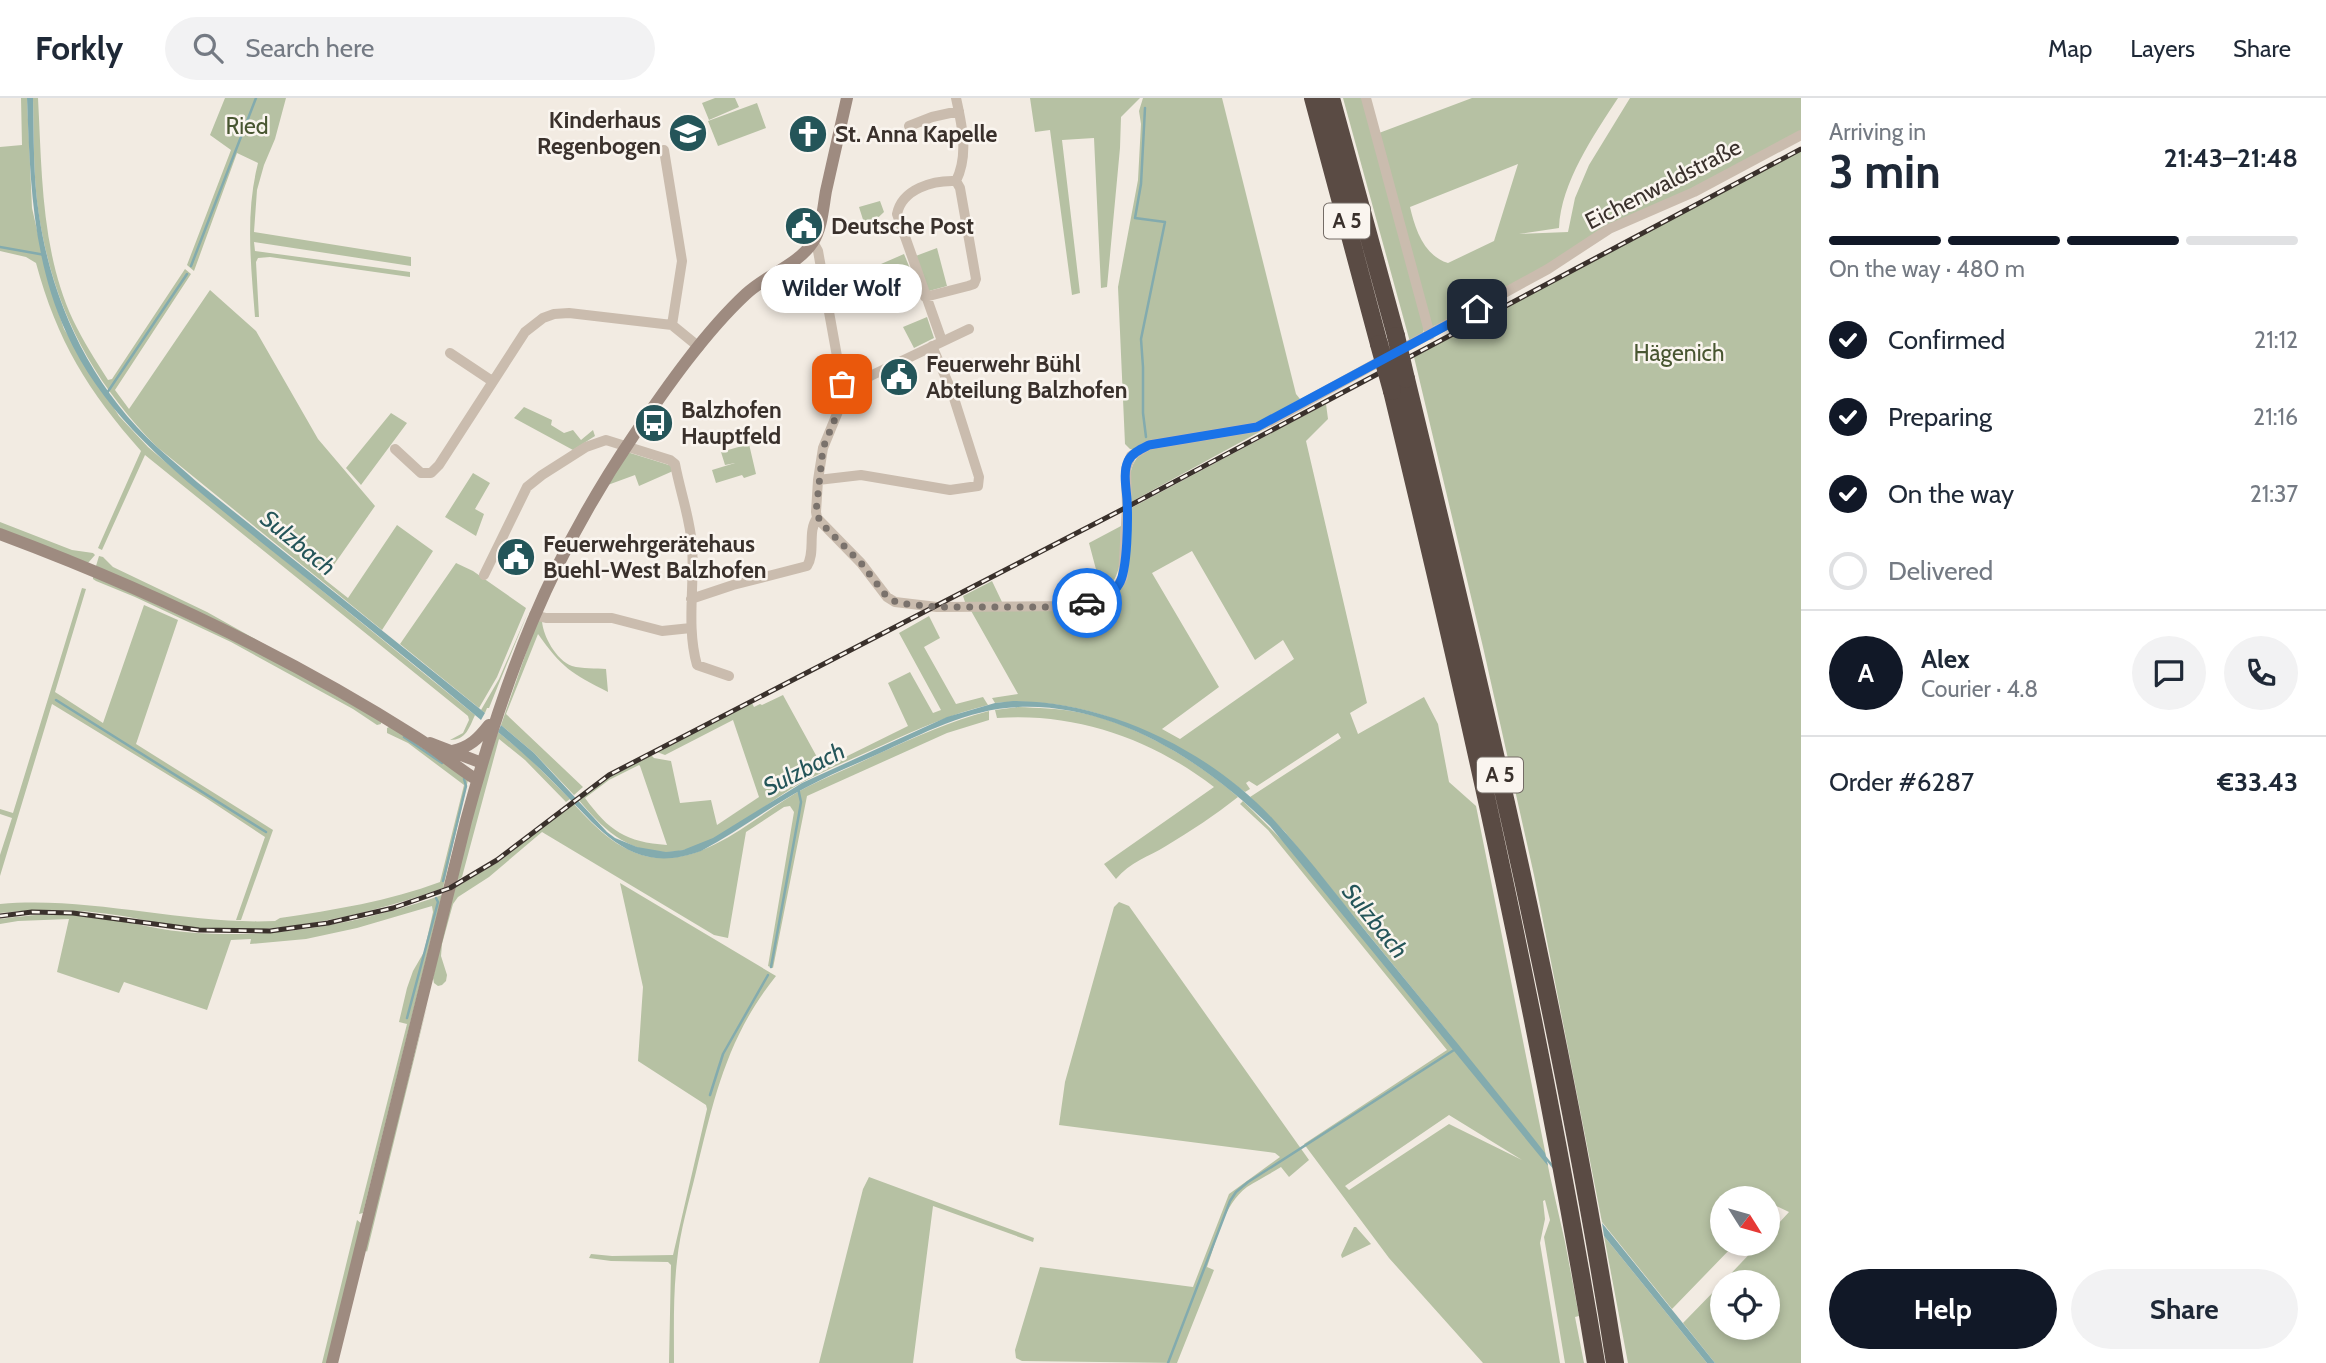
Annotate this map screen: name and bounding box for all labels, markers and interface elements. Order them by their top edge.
search box [165,17,655,80]
text: Forkly [35,28,123,68]
icon: search [189,29,227,67]
text: Search here [245,32,374,64]
text: Map [2048,34,2092,63]
text: Layers [2130,34,2195,63]
text: Share [2233,34,2291,63]
place label: Kinderhaus Regenbogen [537,106,661,160]
park label: Ried [225,112,269,140]
school or university icon: Kinderhaus Regenbogen [667,112,709,154]
church icon: St. Anna Kapelle [787,113,829,155]
text: Arriving in [1829,118,1926,146]
place label: St. Anna Kapelle [835,120,997,148]
street label: Eichenwaldstraße [1580,132,1746,235]
text: 21:43–21:48 [2164,142,2298,174]
text: 3 min [1829,144,1941,200]
road number: A 5 [1324,204,1370,238]
public building icon: Deutsche Post [783,205,825,247]
place label: Deutsche Post [831,212,974,240]
text: On the way · 480 m [1829,255,2025,283]
callout: Wilder Wolf [762,265,922,314]
text: Wilder Wolf [782,274,901,302]
pin [1447,279,1507,339]
icon: home [1458,290,1496,328]
icon: check [1829,321,1867,359]
text: Confirmed [1888,324,2005,356]
text: 21:12 [2254,326,2298,354]
park label: Hägenich [1634,339,1724,367]
place label: Feuerwehr Bühl Abteilung Balzhofen [926,350,1127,404]
pin [812,354,872,414]
public building icon: Feuerwehr Bühl Abteilung Balzhofen [878,356,920,398]
icon: bag [823,365,861,403]
place label: Balzhofen Hauptfeld [681,396,782,450]
icon: check [1829,398,1867,436]
text: Preparing [1888,401,1992,433]
bus stop icon: Balzhofen Hauptfeld [633,402,675,444]
text: 21:16 [2253,403,2298,431]
icon: check [1829,475,1867,513]
text: On the way [1888,478,2014,510]
text: 21:37 [2250,480,2298,508]
water label: Sulzbach [255,504,342,582]
place label: Feuerwehrgerätehaus Buehl-West Balzhofen [543,530,767,584]
public building icon: Feuerwehrgerätehaus Buehl-West Balzhofen [495,536,537,578]
text: Delivered [1888,555,1993,587]
courier [1052,568,1122,638]
icon: car [1068,584,1106,622]
button: chat [2132,636,2206,710]
button: phone [2224,636,2298,710]
text: Alex [1921,643,1970,675]
text: A [1858,657,1874,689]
text: Courier · 4.8 [1921,675,2038,703]
water label: Sulzbach [758,736,850,801]
road number: A 5 [1477,758,1523,792]
text: Order #6287 [1829,766,1974,798]
text: €33.43 [2217,766,2298,798]
water label: Sulzbach [1336,877,1414,964]
north arrow [1710,1186,1780,1256]
map controls [1710,1186,1780,1340]
button: Help [1829,1269,2057,1349]
button: Share [2071,1269,2298,1349]
button: locate [1710,1270,1780,1340]

